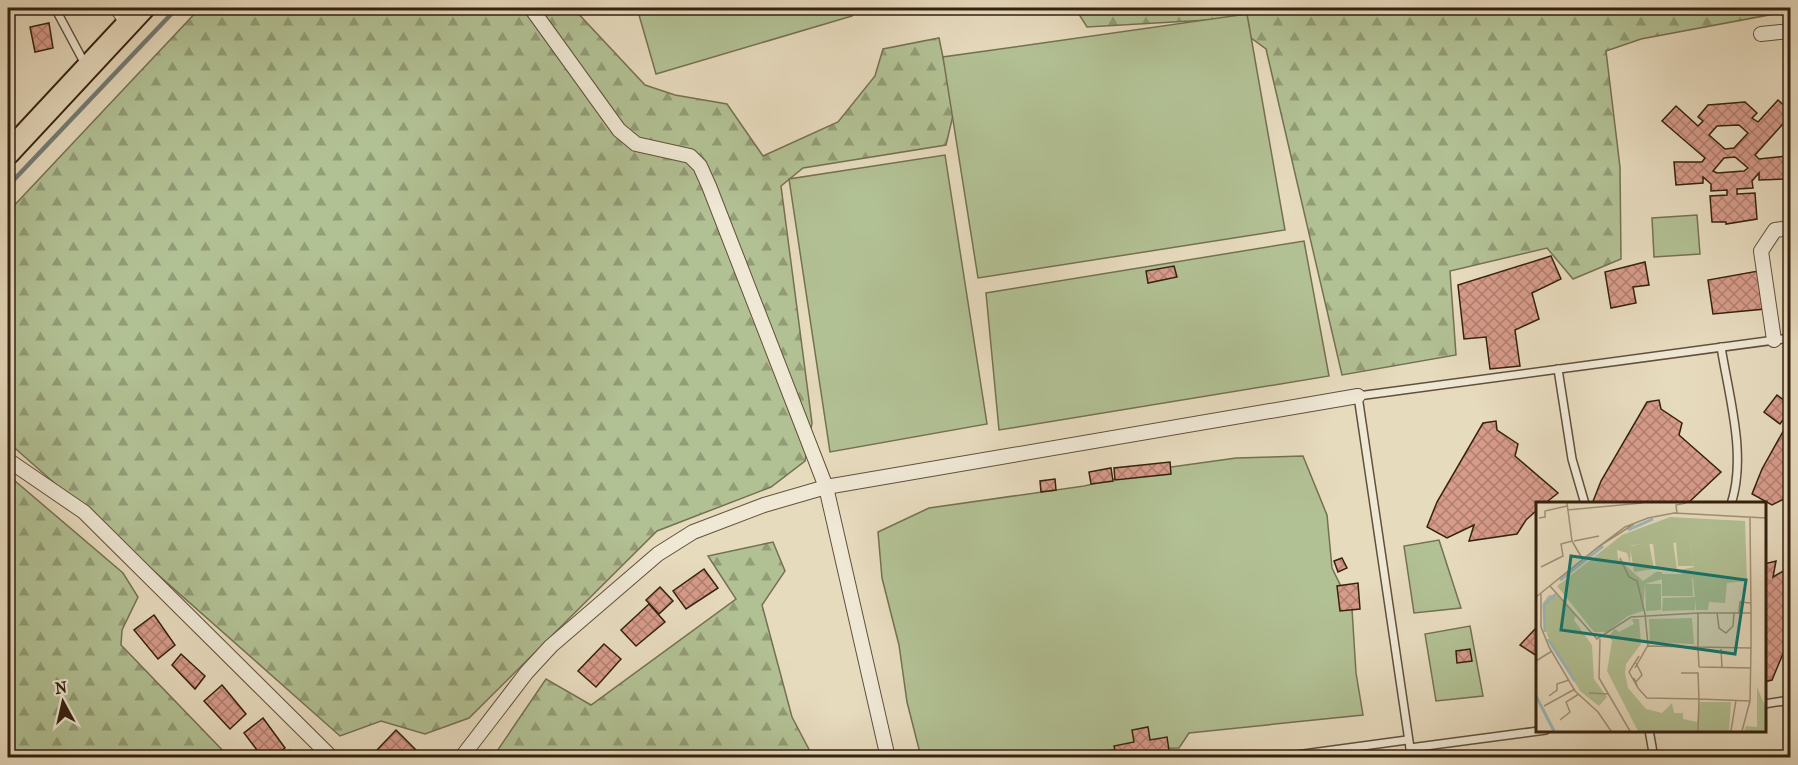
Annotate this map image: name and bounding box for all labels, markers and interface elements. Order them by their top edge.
inset map [1536,502,1765,732]
north arrow [33,672,93,732]
text: N [54,677,69,698]

